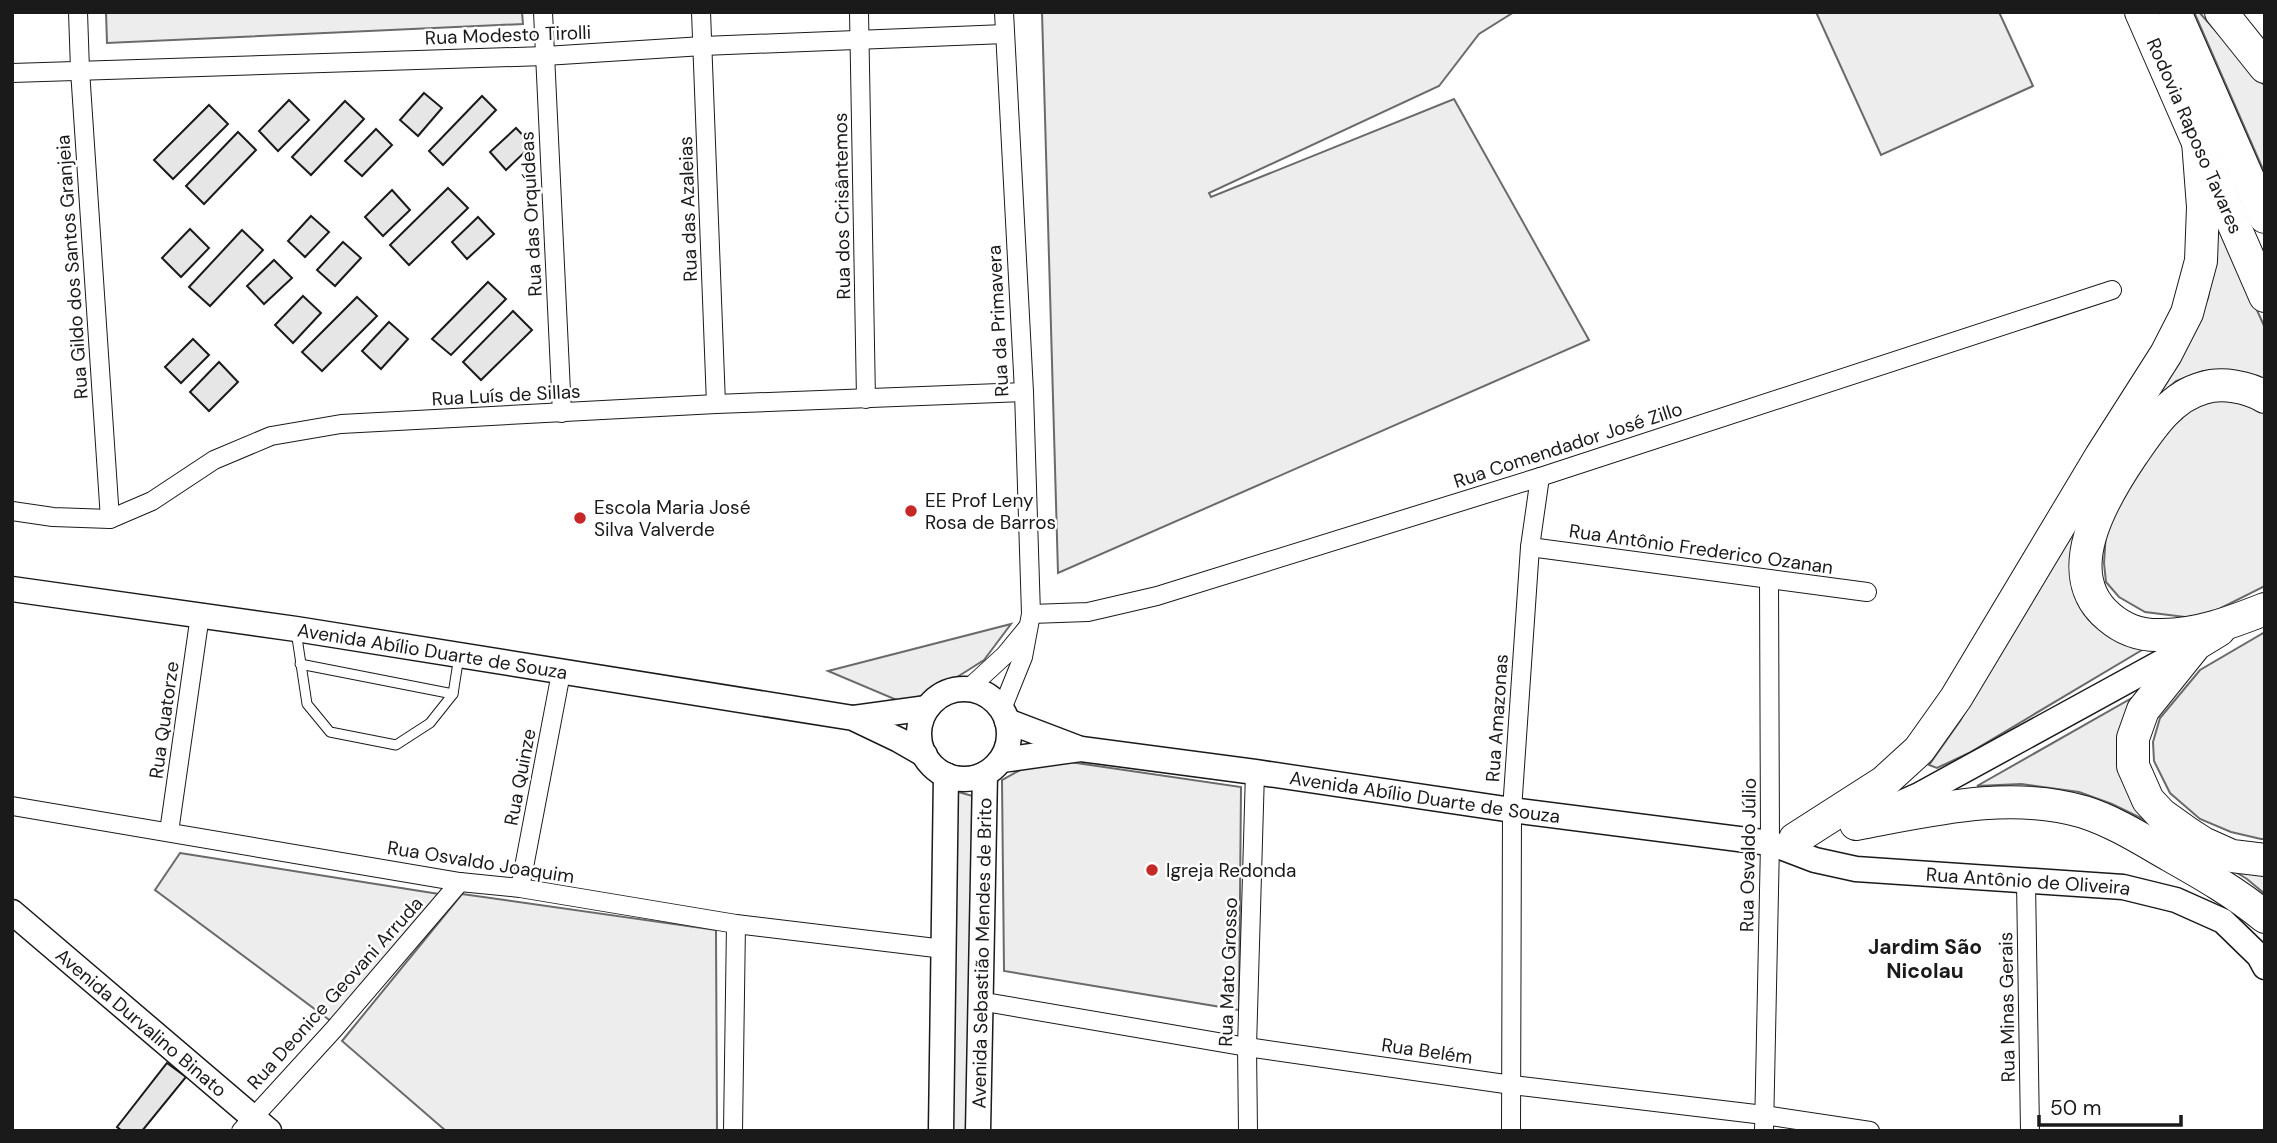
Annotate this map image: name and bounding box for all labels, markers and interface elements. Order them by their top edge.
street label: Rua Modesto Tirolli [424,20,592,50]
street label: Rodovia Raposo Tavares [2141,34,2249,238]
street label: Rua dos Crisântemos [828,112,856,300]
street label: Rua das Orquídeas [514,131,548,297]
street label: Rua Gildo dos Santos Granjeia [50,134,94,400]
street label: Rua das Azaleias [673,136,703,282]
street label: Rua da Primavera [982,244,1014,398]
street label: Rua Luís de Sillas [431,379,581,411]
street label: Rua Comendador José Zillo [1450,396,1686,494]
place label: EE Prof Leny Rosa de Barros [925,488,1056,535]
place label: Escola Maria José Silva Valverde [594,495,750,542]
marker: EE Prof Leny Rosa de Barros [903,503,919,519]
marker: Escola Maria José Silva Valverde [572,510,588,526]
street label: Rua Antônio Frederico Ozanan [1567,518,1835,580]
street label: Avenida Abílio Duarte de Souza [296,617,569,685]
street label: Rua Amazonas [1480,653,1514,783]
street label: Rua Quatorze [143,660,185,780]
street label: Rua Quinze [498,726,542,828]
street label: Avenida Abílio Duarte de Souza [1288,765,1562,829]
street label: Rua Osvaldo Júlio [1734,778,1762,932]
street label: Avenida Sebastião Mendes de Brito [966,797,997,1109]
street label: Rua Osvaldo Joaquim [386,835,576,889]
place label: Igreja Redonda [1166,858,1296,883]
street label: Rua Antônio de Oliveira [1925,861,2133,901]
marker: Igreja Redonda [1144,862,1160,878]
street label: Rua Deonice Geovani Arruda [242,891,428,1095]
street label: Rua Mato Grosso [1213,897,1243,1047]
street label: Rua Minas Gerais [1993,931,2021,1083]
district label: Jardim São Nicolau [1868,933,1982,985]
street label: Avenida Durvalino Binato [51,942,232,1102]
street label: Rua Belém [1380,1032,1474,1070]
scale bar [2039,1084,2181,1128]
text: 50 m [2050,1094,2101,1122]

